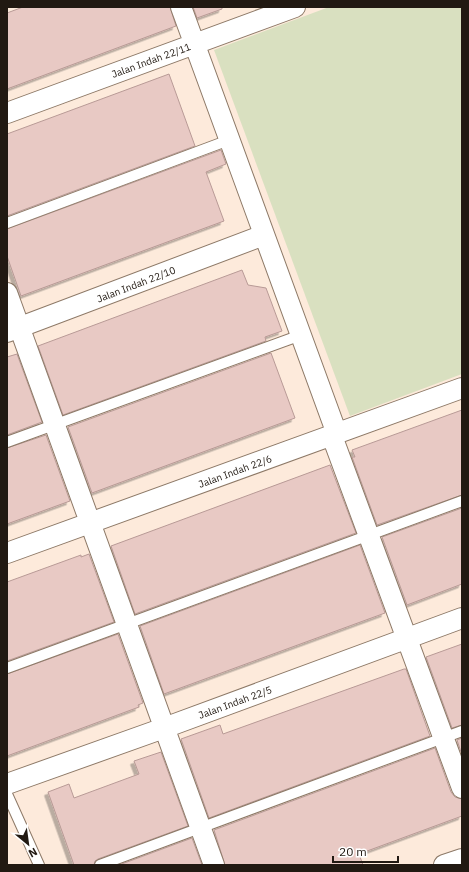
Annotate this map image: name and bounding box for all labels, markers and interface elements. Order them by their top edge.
street label: Jalan Indah 22/11 [110,40,193,81]
street label: Jalan Indah 22/10 [95,263,177,305]
street label: Jalan Indah 22/6 [197,452,274,491]
street label: Jalan Indah 22/5 [197,683,274,722]
north arrow [8,824,48,864]
scale bar [333,838,398,864]
text: 20 m [339,844,367,859]
text: N [26,845,40,861]

